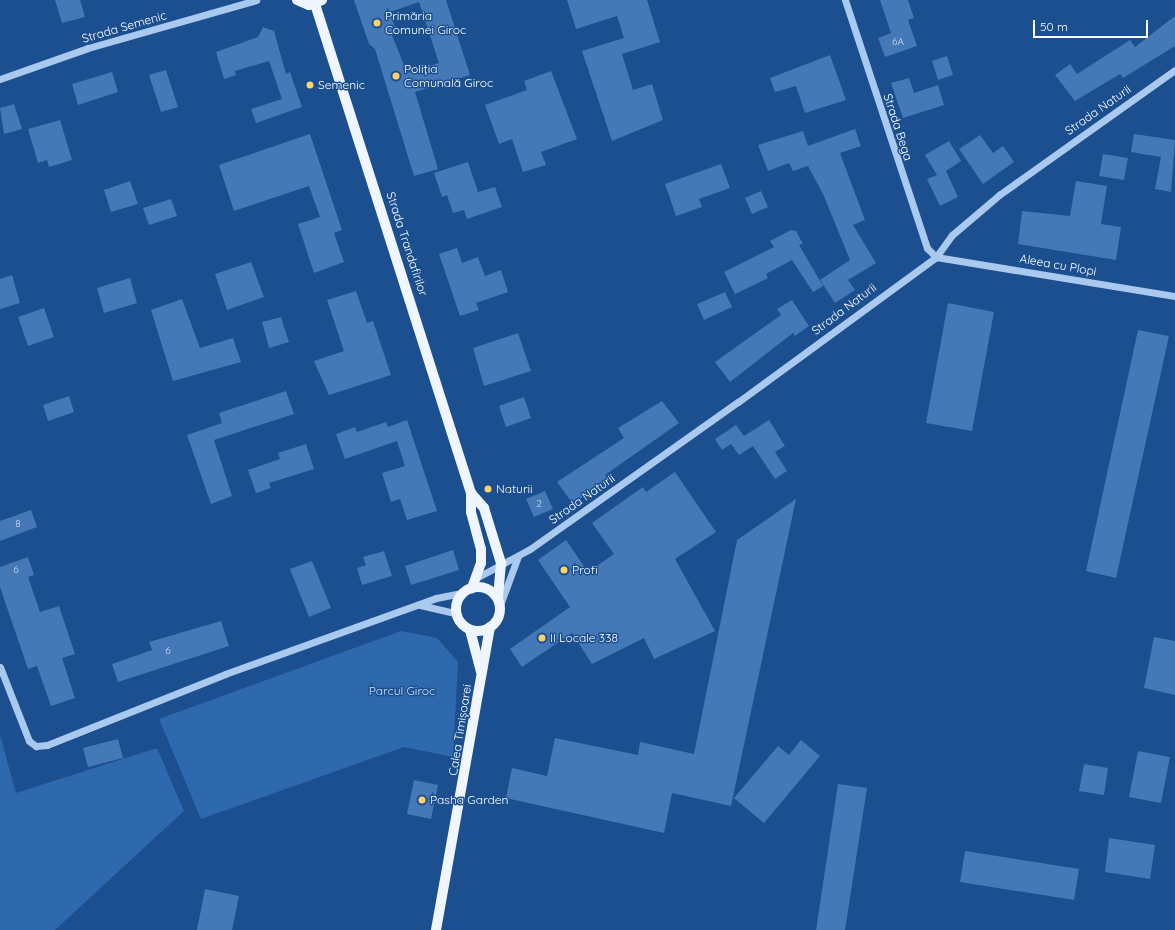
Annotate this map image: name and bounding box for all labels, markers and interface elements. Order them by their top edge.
street label: Strada Semenic [80,8,168,46]
place label: Primăria Comunei Giroc [385,9,466,37]
scale bar [1035,12,1150,38]
marker: Primăria Comunei Giroc [372,18,382,28]
text: 50 m [1040,19,1068,34]
house number: 6A [892,36,904,48]
place label: Poliția Comunală Giroc [404,62,493,90]
marker: Poliția Comunală Giroc [391,71,401,81]
place label: Semenic [318,78,365,92]
marker: Semenic [305,80,315,90]
street label: Strada Naturii [1062,82,1134,138]
street label: Strada Bega [880,92,916,162]
street label: Strada Trandafirilor [383,190,431,298]
street label: Aleea cu Plopi [1018,251,1098,279]
street label: Strada Naturii [809,280,879,338]
street label: Strada Naturii [546,471,618,527]
place label: Naturii [496,482,533,496]
marker: Naturii [483,484,493,494]
house number: 2 [536,498,542,510]
house number: 8 [15,518,21,530]
place label: Profi [572,563,598,577]
house number: 6 [13,564,19,576]
marker: Profi [559,565,569,575]
place label: Il Locale 338 [550,631,618,645]
marker: Il Locale 338 [537,633,547,643]
house number: 6 [165,645,171,657]
street label: Calea Timișoarei [446,683,474,777]
park label: Parcul Giroc [369,684,435,698]
place label: Pasha Garden [430,793,508,807]
marker: Pasha Garden [417,795,427,805]

